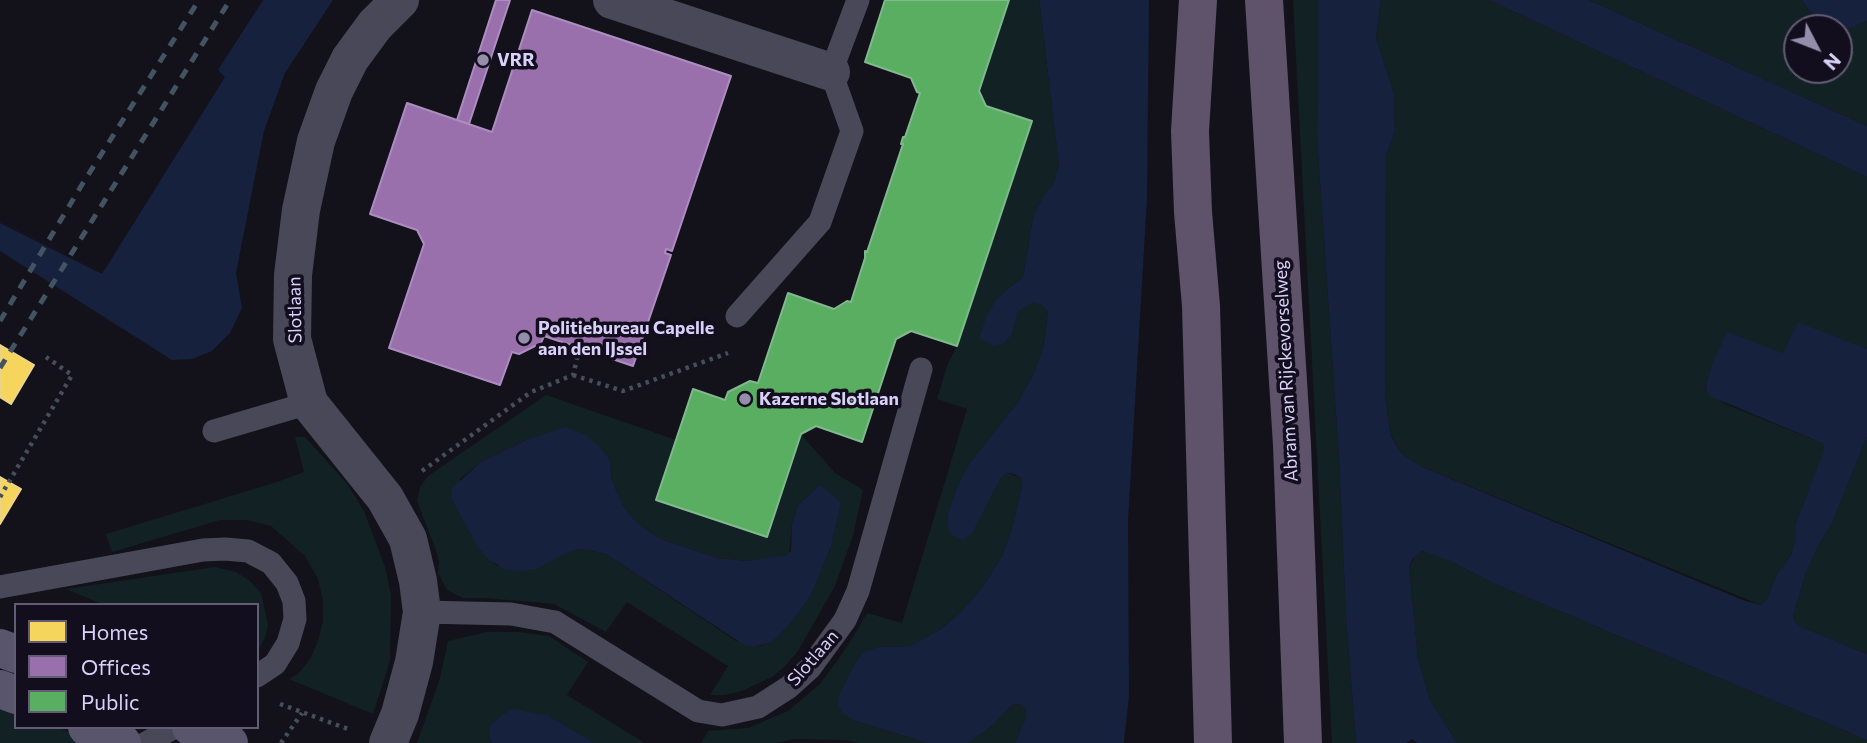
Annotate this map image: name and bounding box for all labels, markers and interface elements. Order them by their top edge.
north arrow [1783,14,1853,84]
place label: VRR [497,49,535,71]
text: N [1819,49,1846,75]
marker: VRR [475,52,491,68]
street label: Abram van Rijckevorselweg [1269,260,1303,482]
street label: Slotlaan [284,276,306,344]
place label: Politiebureau Capelle aan den IJssel [538,317,714,360]
marker: Politiebureau Capelle aan den IJssel [516,330,532,346]
place label: Kazerne Slotlaan [759,388,899,410]
marker: Kazerne Slotlaan [737,391,753,407]
legend [14,603,259,729]
text: Homes [81,619,148,644]
street label: Slotlaan [783,626,843,690]
text: Offices [81,654,151,679]
text: Public [81,689,139,714]

